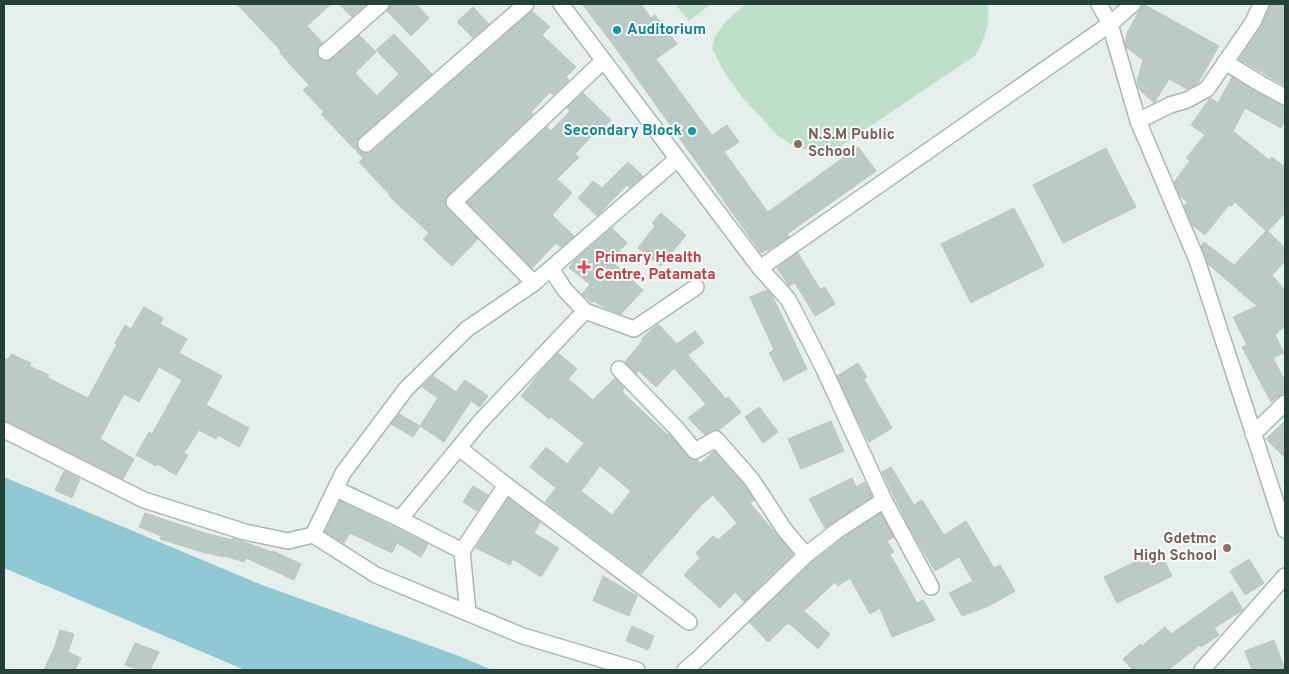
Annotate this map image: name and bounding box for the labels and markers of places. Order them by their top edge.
place label: Auditorium [627,21,706,40]
marker: Auditorium [611,24,623,36]
place label: Secondary Block [563,122,682,141]
marker: Secondary Block [686,125,698,137]
place label: N.S.M Public School [808,126,895,162]
marker: N.S.M Public School [792,138,804,150]
place label: Primary Health Centre, Patamata [595,249,716,285]
marker: Primary Health Centre, Patamata [577,260,591,274]
place label: Gdetmc High School [1133,530,1217,566]
marker: Gdetmc High School [1221,542,1233,554]

